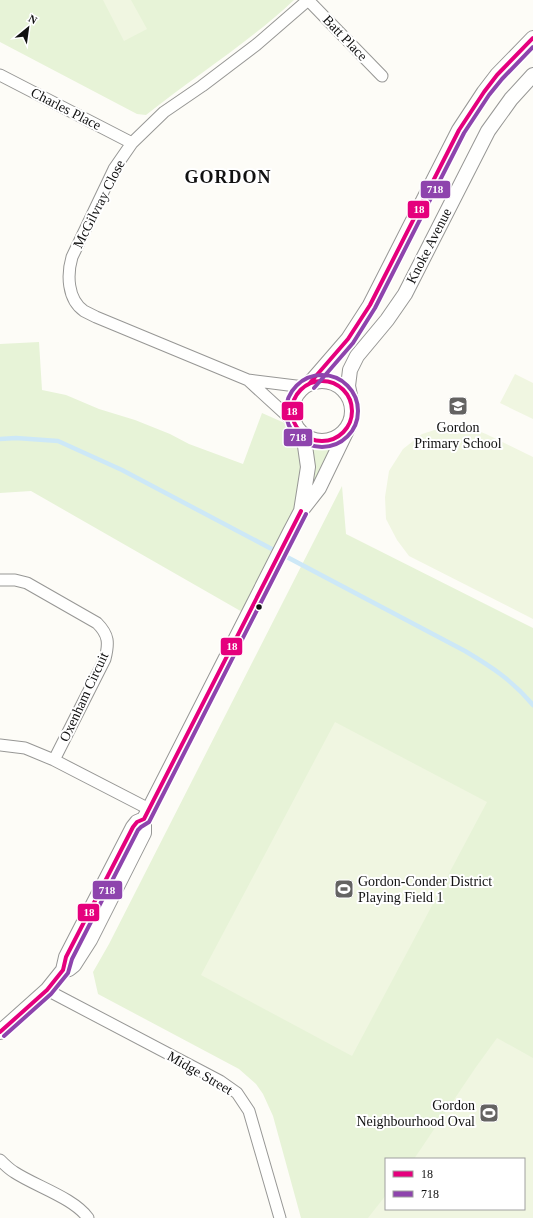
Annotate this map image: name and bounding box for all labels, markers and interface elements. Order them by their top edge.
north arrow [8,8,48,48]
text: N [26,12,39,26]
street label: Batt Place [320,12,370,64]
street label: Charles Place [28,85,104,133]
street label: McGilvray Close [70,157,128,251]
district label: GORDON [185,167,272,187]
line badge: 718 [420,180,451,199]
text: 718 [427,183,444,195]
line badge: 18 [407,200,430,219]
text: 18 [414,203,425,215]
street label: Knoke Avenue [404,206,454,286]
school or university icon: Gordon Primary School [447,395,469,417]
line badge: 18 [281,401,304,421]
text: 18 [287,405,298,417]
place label: Gordon Primary School [414,420,502,451]
line badge: 718 [283,428,313,447]
text: 718 [290,431,307,443]
unlabelled marker [254,602,264,612]
line badge: 18 [220,637,243,656]
text: 18 [227,640,238,652]
street label: Oxenham Circuit [57,650,111,744]
place label: Gordon-Conder District Playing Field 1 [358,874,492,905]
sports icon: Gordon-Conder District Playing Field 1 [333,878,355,900]
line badge: 718 [92,880,123,900]
text: 718 [99,884,116,896]
line badge: 18 [77,903,100,922]
text: 18 [84,906,95,918]
street label: Midge Street [165,1048,235,1098]
place label: Gordon Neighbourhood Oval [356,1098,475,1129]
sports icon: Gordon Neighbourhood Oval [478,1102,500,1124]
legend [385,1158,525,1210]
text: 18 [421,1167,433,1181]
text: 718 [421,1187,439,1201]

